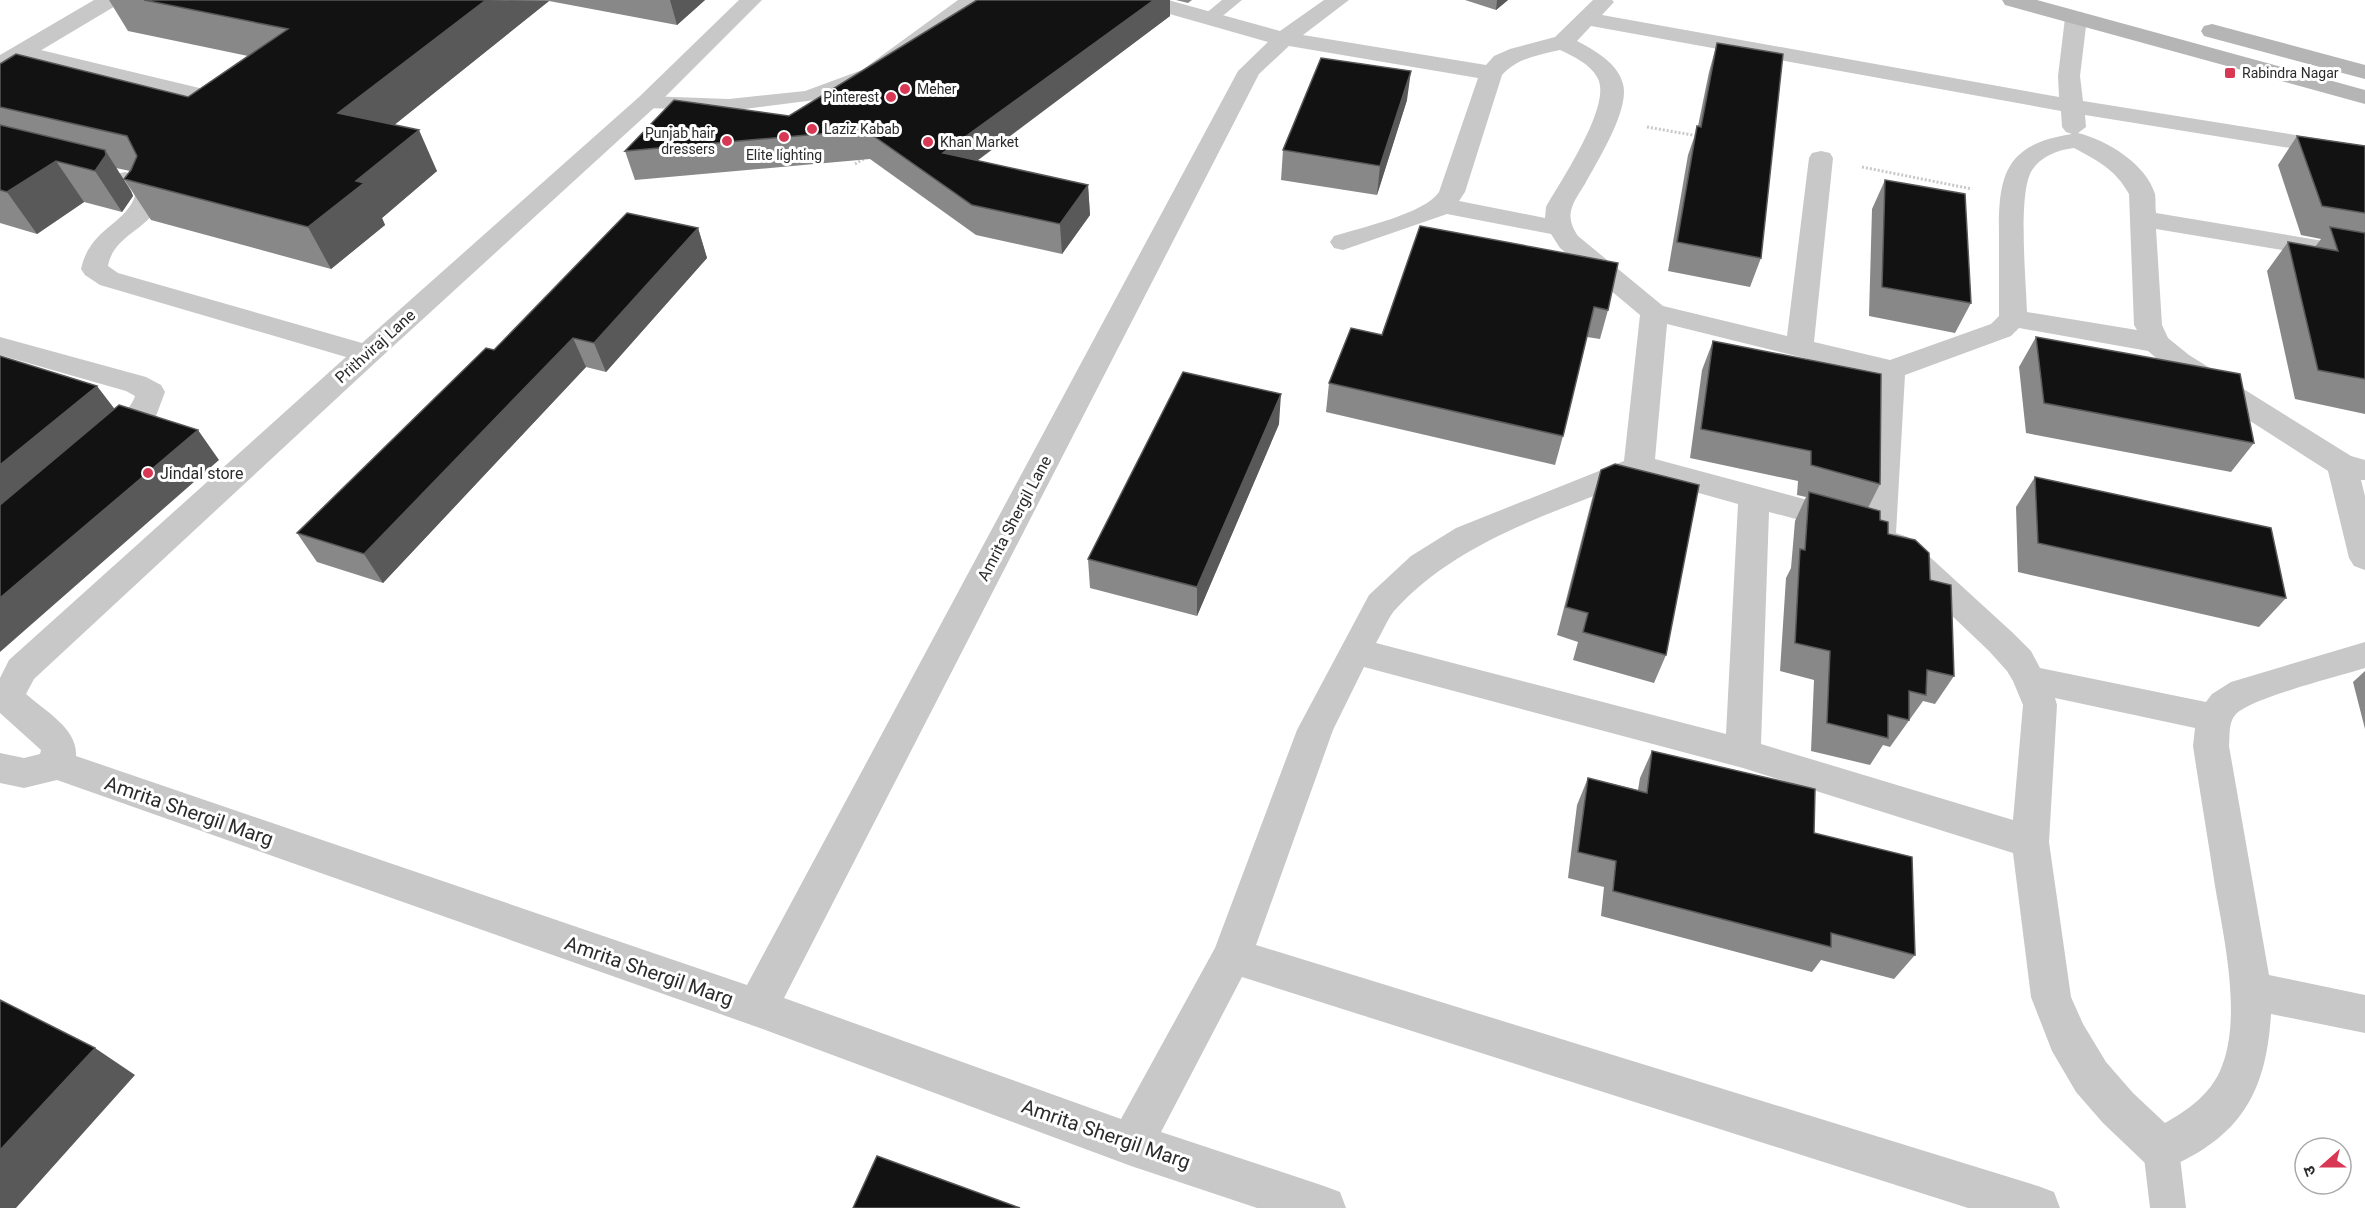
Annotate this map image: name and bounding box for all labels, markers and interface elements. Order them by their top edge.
place label: Rabindra Nagar [2242,65,2339,81]
marker: Rabindra Nagar [2223,66,2237,80]
place label: Meher [917,81,957,97]
marker: Meher [898,82,912,96]
place label: Pinterest [823,89,879,105]
marker: Pinterest [884,90,898,104]
place label: Laziz Kabab [824,121,900,137]
marker: Laziz Kabab [805,122,819,136]
place label: Punjab hair dressers [645,125,715,157]
marker: Elite lighting [777,130,791,144]
marker: Punjab hair dressers [720,134,734,148]
place label: Khan Market [940,134,1019,150]
marker: Khan Market [921,135,935,149]
place label: Elite lighting [746,147,822,163]
street label: Prithviraj Lane [331,305,419,387]
street label: Amrita Shergil Lane [973,452,1055,584]
place label: Jindal store [160,464,243,483]
marker: Jindal store [141,466,155,480]
street label: Amrita Shergil Marg [102,771,276,851]
street label: Amrita Shergil Marg [562,931,736,1011]
street label: Amrita Shergil Marg [1019,1094,1193,1174]
north arrow [2293,1136,2353,1196]
text: उ [2299,1163,2320,1179]

